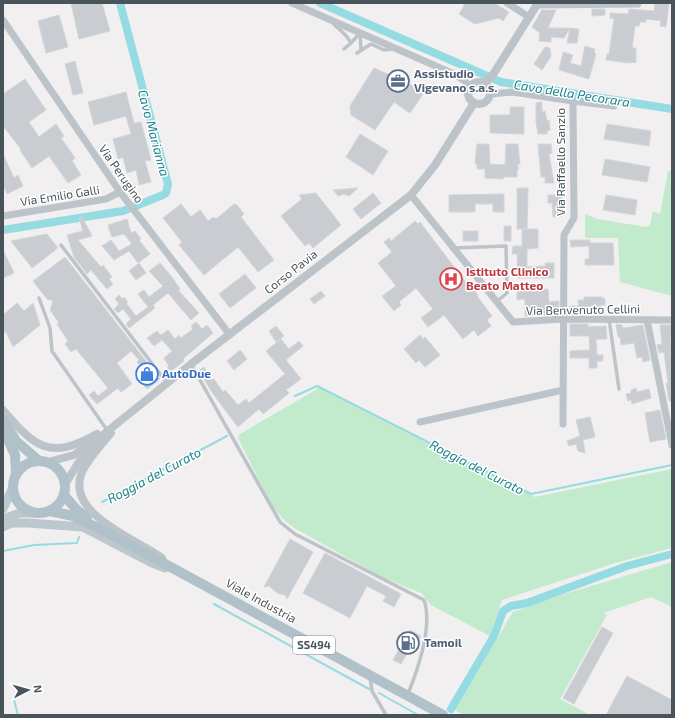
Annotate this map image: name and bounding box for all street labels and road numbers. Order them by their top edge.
street label: Via Raffaello Sanzio [553,108,567,216]
street label: Via Perugino [97,142,147,205]
street label: Via Emilio Galli [19,182,100,208]
street label: Corso Pavia [261,246,320,296]
street label: Via Benvenuto Cellini [526,301,640,317]
street label: Viale Industria [224,575,299,625]
road number: SS494 [293,636,335,654]

